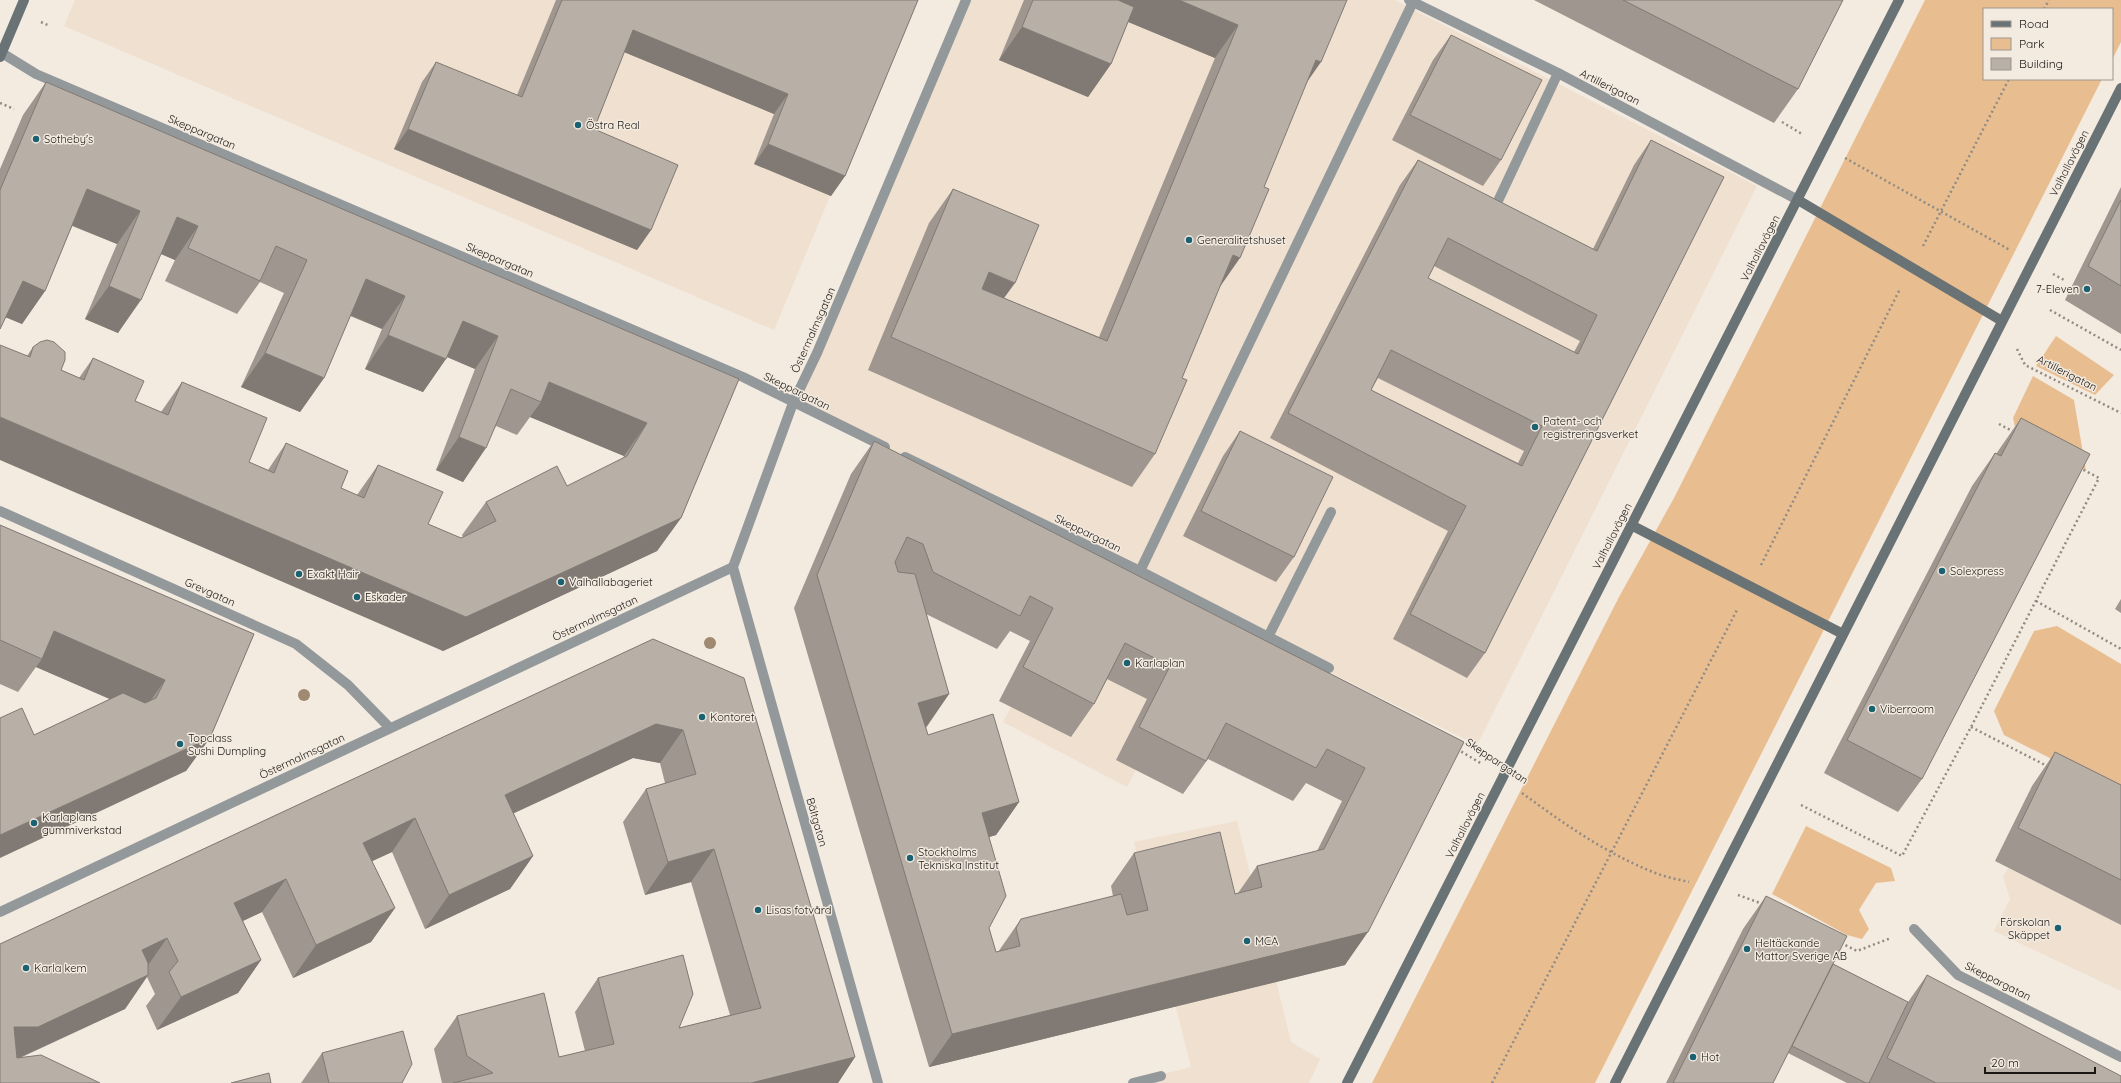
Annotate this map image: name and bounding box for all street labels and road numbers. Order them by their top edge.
street label: Artillerigatan [1578,66,1642,108]
street label: Skeppargatan [166,111,238,153]
street label: Valhallavägen [2046,127,2092,199]
street label: Valhallavägen [1737,212,1783,284]
street label: Skeppargatan [464,239,536,281]
street label: Östermalmsgatan [788,285,838,375]
street label: Artillerigatan [2035,352,2099,394]
street label: Skeppargatan [761,369,833,413]
street label: Valhallavägen [1589,500,1635,572]
street label: Skeppargatan [1052,511,1124,555]
street label: Grevgatan [183,575,237,609]
street label: Östermalmsgatan [550,592,640,644]
street label: Östermalmsgatan [257,730,347,782]
street label: Skeppargatan [1463,735,1531,787]
street label: Valhallavägen [1442,789,1488,861]
street label: Bältgatan [803,796,831,848]
street label: Skeppargatan [1963,958,2033,1004]

